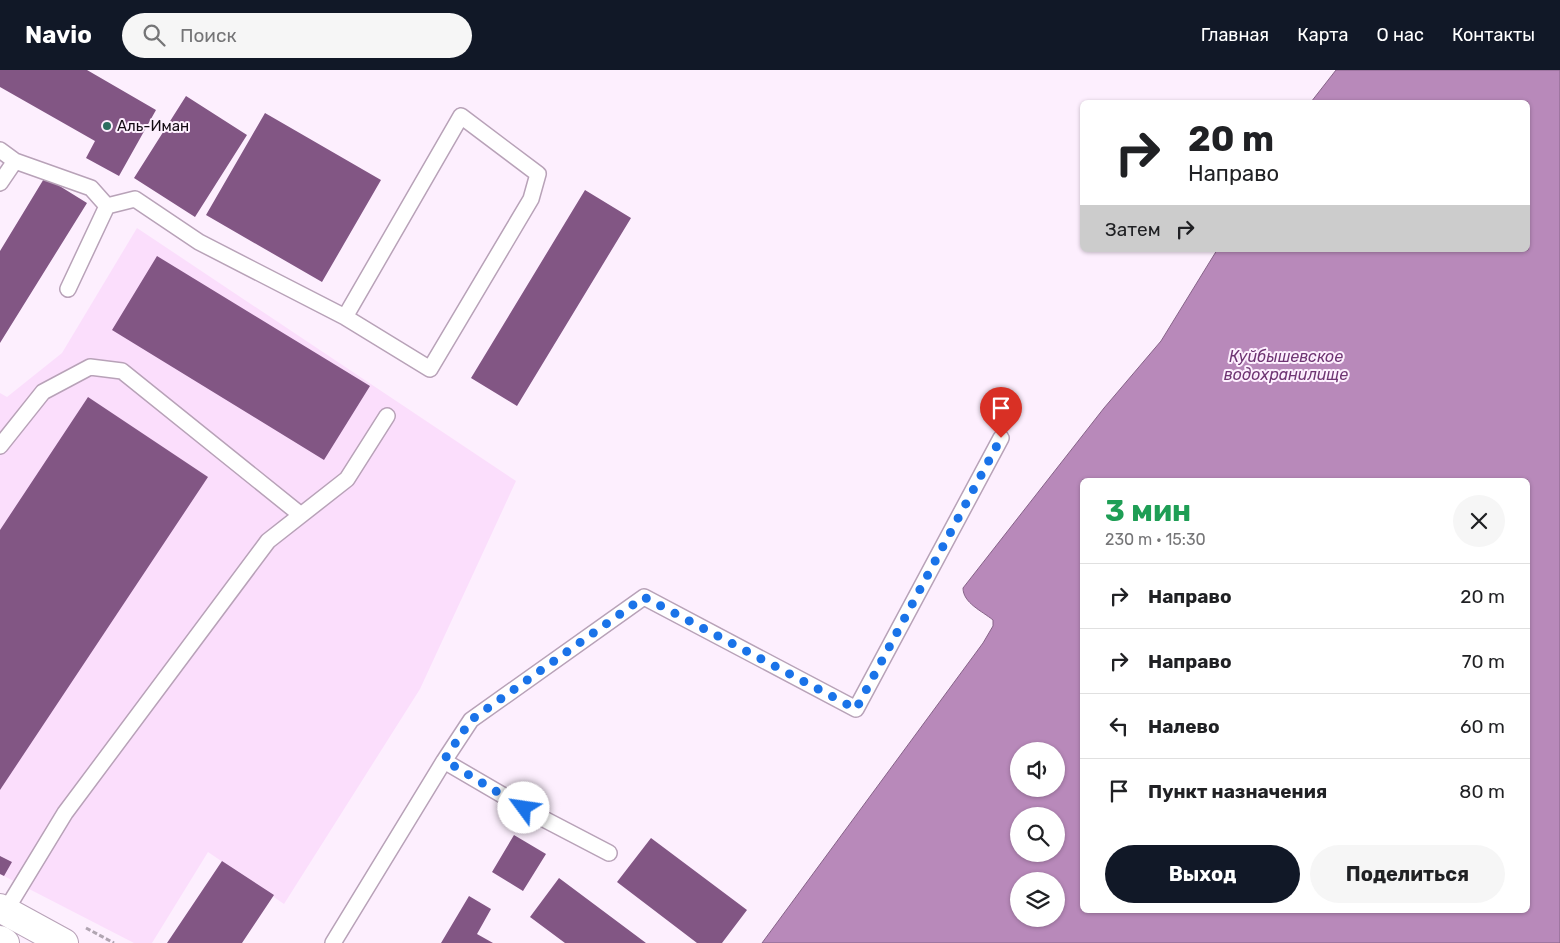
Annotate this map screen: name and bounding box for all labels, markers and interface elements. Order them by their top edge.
search box [122,13,472,58]
text: Navio [25,21,92,49]
icon: search [140,21,168,49]
text: Поиск [180,24,237,47]
text: Главная [1201,24,1269,46]
text: Карта [1297,24,1349,46]
text: О нас [1377,24,1424,46]
text: Контакты [1452,24,1535,46]
place label: Аль-Иман [117,117,189,135]
text: 20 m [1188,118,1274,160]
marker: Аль-Иман [101,120,113,132]
icon: right [1105,120,1170,185]
text: Направо [1188,160,1279,187]
icon: right [1171,215,1199,243]
text: Затем [1105,218,1161,241]
water label: Куйбышевское водохранилище [1224,347,1348,384]
pin [980,387,1022,438]
icon: arrive [987,394,1015,422]
text: 3 мин [1105,493,1191,529]
button: close [1453,495,1505,547]
text: 230 m · 15:30 [1105,530,1206,549]
icon: right [1105,582,1133,610]
text: Направо [1148,585,1232,608]
text: 20 m [1460,585,1505,608]
icon: right [1105,647,1133,675]
text: Направо [1148,650,1232,673]
text: 70 m [1462,650,1505,673]
icon: left [1105,712,1133,740]
text: Налево [1148,715,1220,738]
text: 60 m [1460,715,1505,738]
map controls [1010,742,1065,927]
button: sound [1010,742,1065,797]
icon: arrive [1105,777,1133,805]
text: Пункт назначения [1148,780,1327,803]
text: 80 m [1459,780,1505,803]
position arrow [497,781,549,833]
button: search [1010,807,1065,862]
button: Выход [1105,845,1300,903]
button: Поделиться [1310,845,1505,903]
button: layers [1010,872,1065,927]

